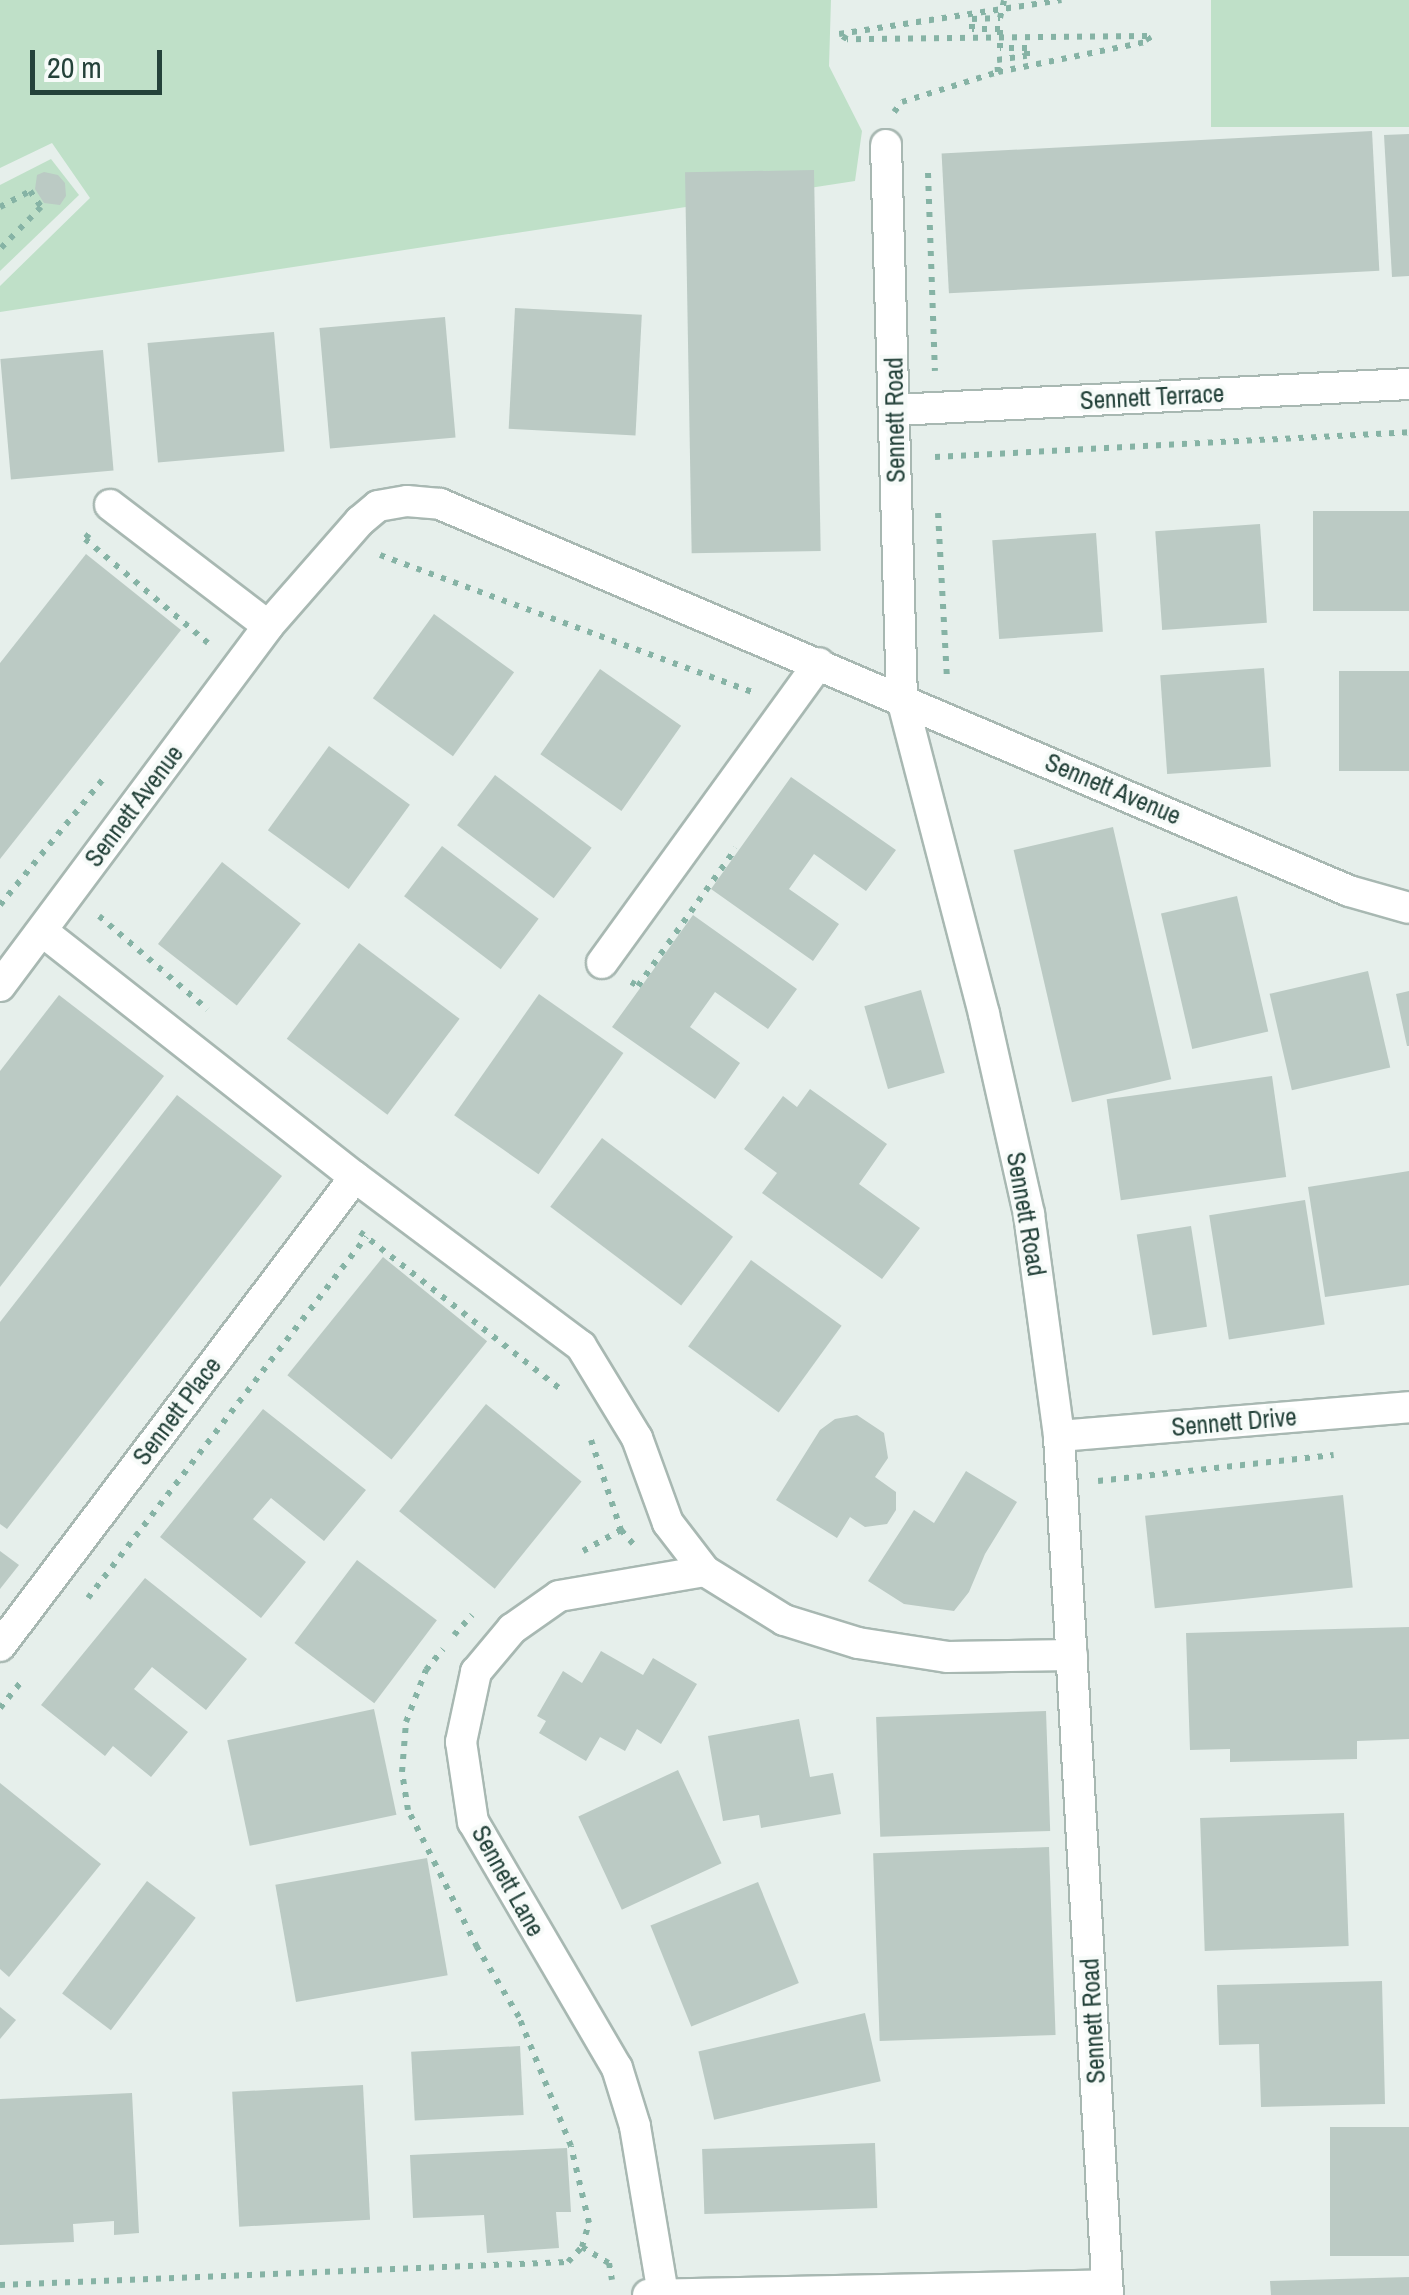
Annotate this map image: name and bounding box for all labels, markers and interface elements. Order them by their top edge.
scale bar [35,30,168,92]
text: 20 m [47,47,102,87]
street label: Sennett Road [879,357,911,483]
street label: Sennett Terrace [1079,378,1225,416]
street label: Sennett Avenue [78,739,190,873]
street label: Sennett Avenue [1040,747,1186,831]
street label: Sennett Road [1000,1150,1052,1278]
street label: Sennett Place [127,1351,227,1471]
street label: Sennett Drive [1170,1402,1298,1442]
street label: Sennett Lane [465,1820,551,1942]
street label: Sennett Road [1075,1958,1111,2084]

